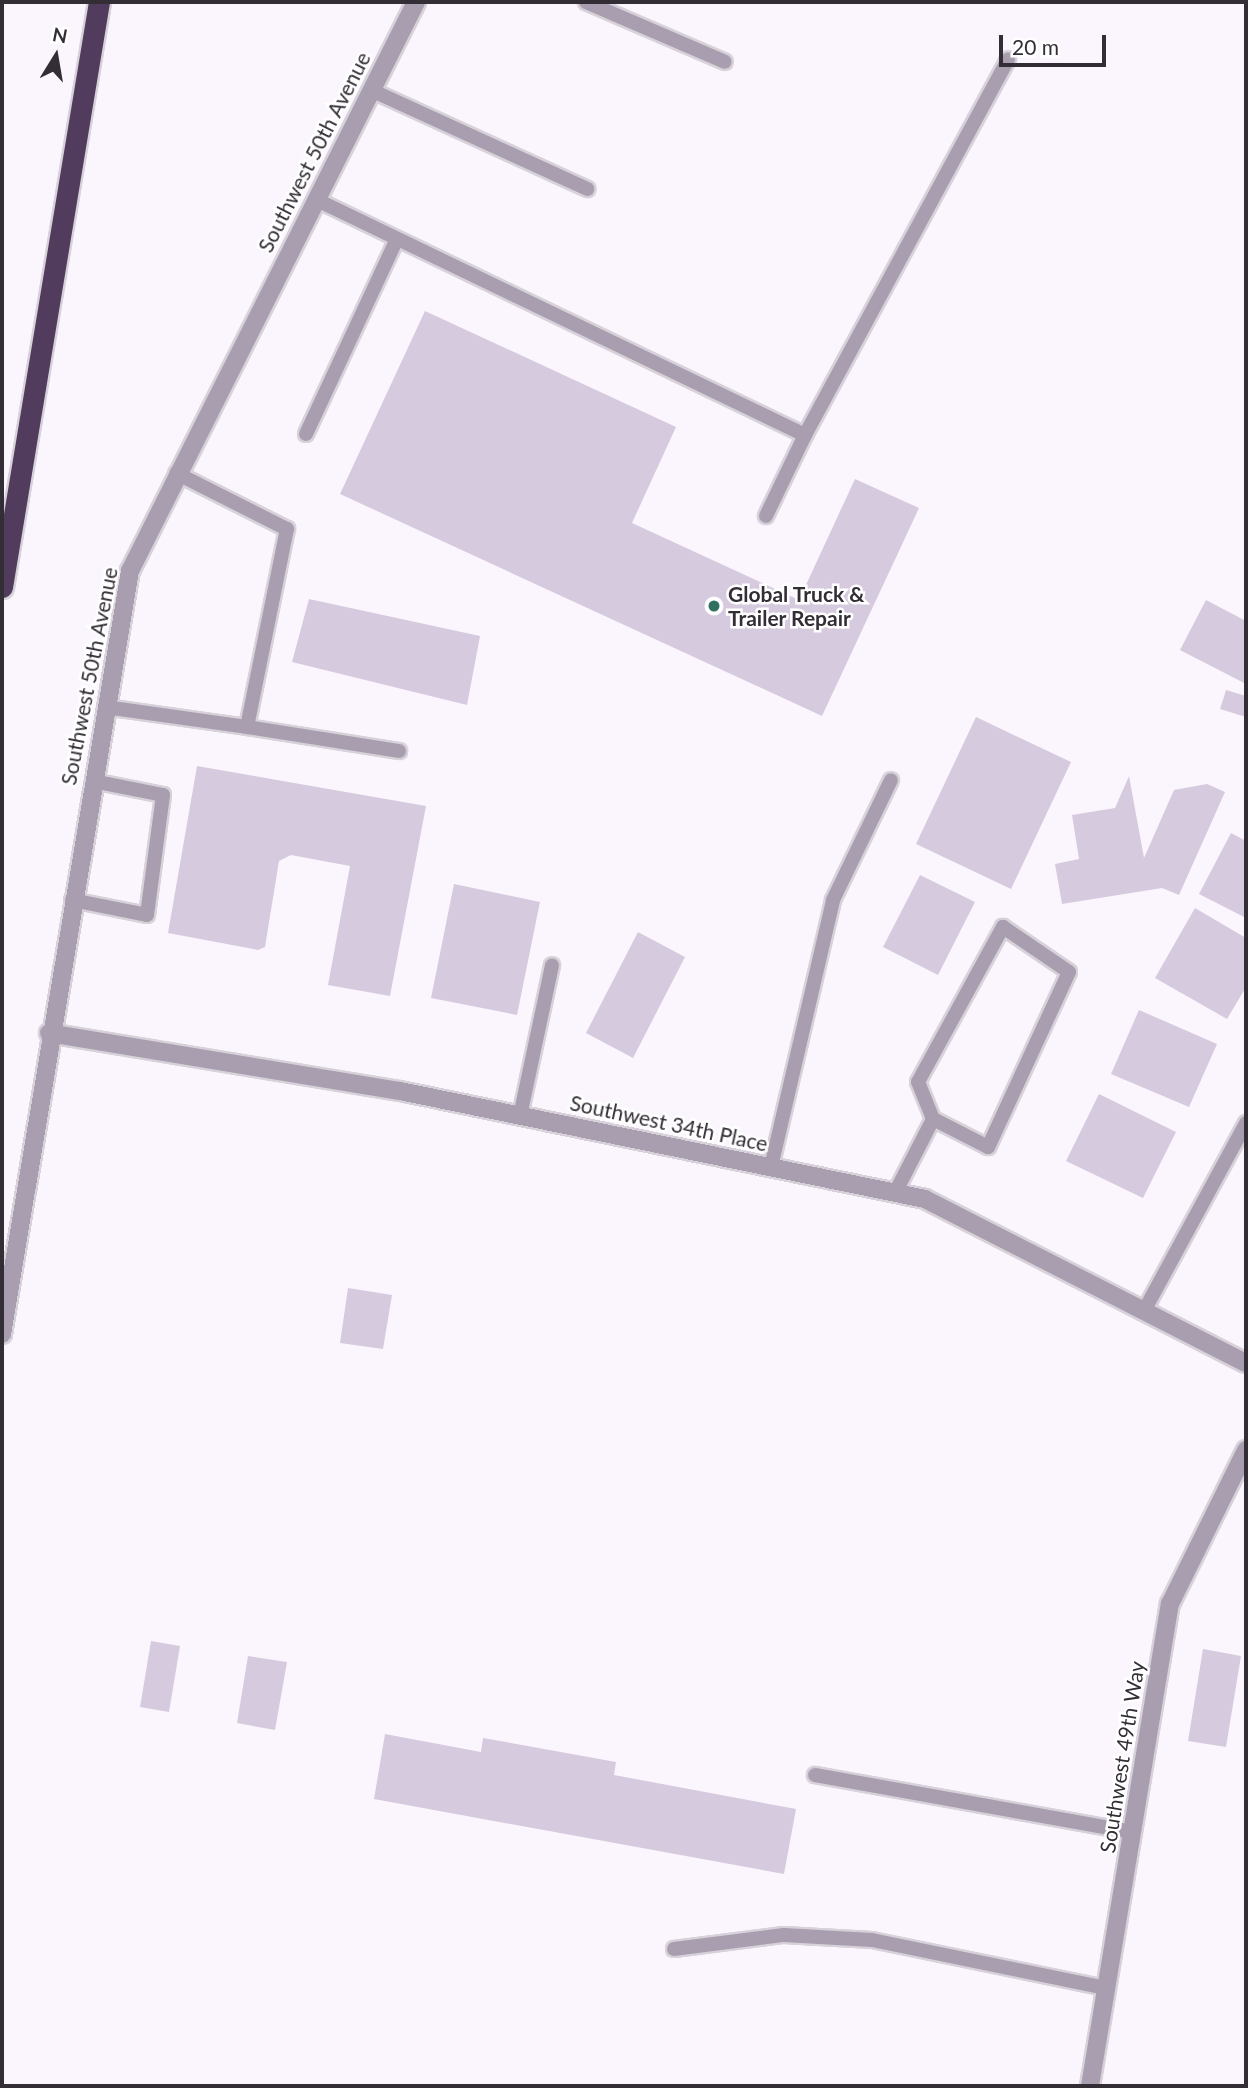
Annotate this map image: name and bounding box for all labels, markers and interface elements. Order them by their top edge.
north arrow [21,21,91,91]
scale bar [1003,21,1110,65]
text: N [51,22,69,48]
text: 20 m [1012,34,1059,59]
street label: Southwest 50th Avenue [252,47,376,257]
street label: Southwest 50th Avenue [55,565,123,787]
place label: Global Truck & Trailer Repair [728,581,865,631]
marker: Global Truck & Trailer Repair [706,598,722,614]
street label: Southwest 34th Place [568,1090,770,1156]
street label: Southwest 49th Way [1094,1659,1150,1855]

